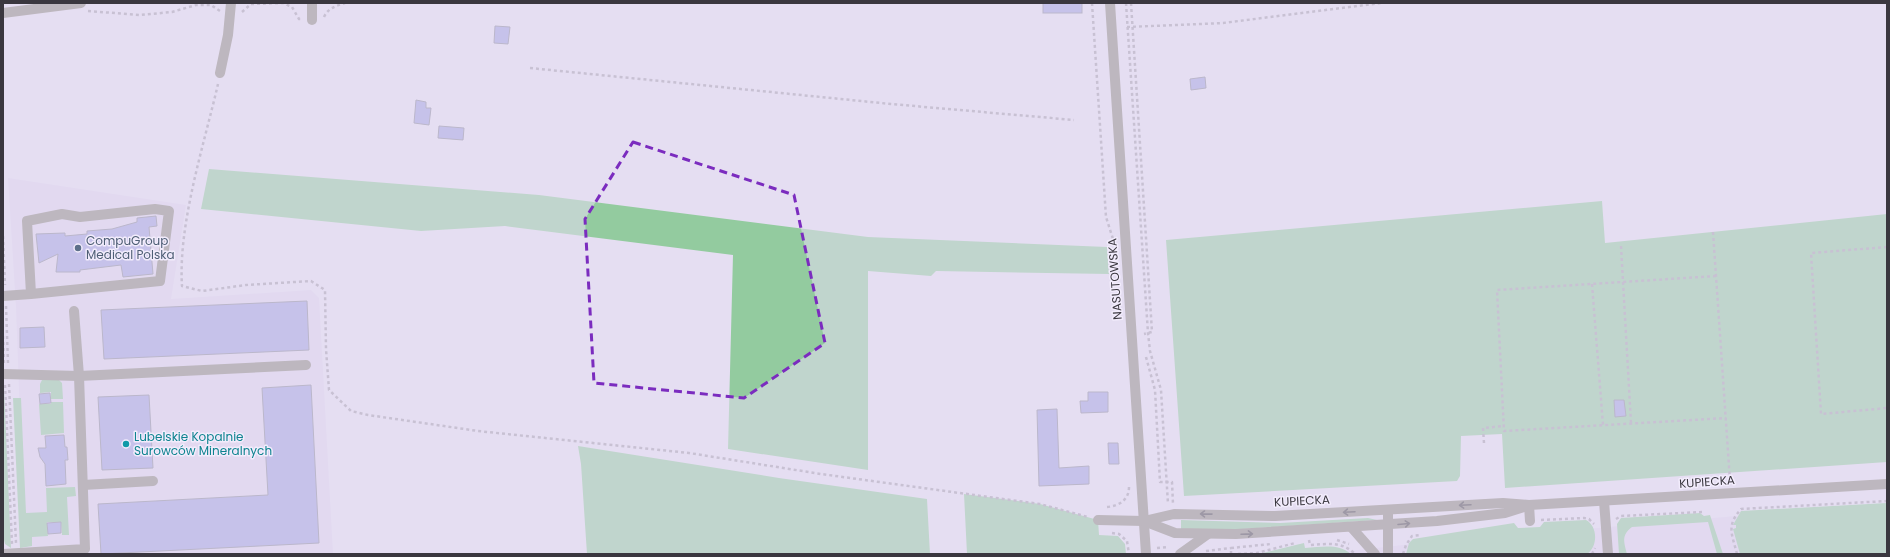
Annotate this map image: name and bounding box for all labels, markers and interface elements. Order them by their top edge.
place label: CompuGroup Medical Polska [86,232,175,263]
street label: NASUTOWSKA [1103,238,1126,320]
marker: CompuGroup Medical Polska [73,243,83,253]
place label: Lubelskie Kopalnie Surowców Mineralnych [134,428,272,459]
marker: Lubelskie Kopalnie Surowców Mineralnych [121,439,131,449]
street label: KUPIECKA [1678,471,1735,492]
street label: KUPIECKA [1274,491,1330,510]
one-way arrow [1459,502,1472,509]
one-way arrow [1343,508,1356,516]
one-way arrow [1200,511,1213,518]
one-way arrow [1397,520,1410,527]
one-way arrow [1240,530,1253,537]

